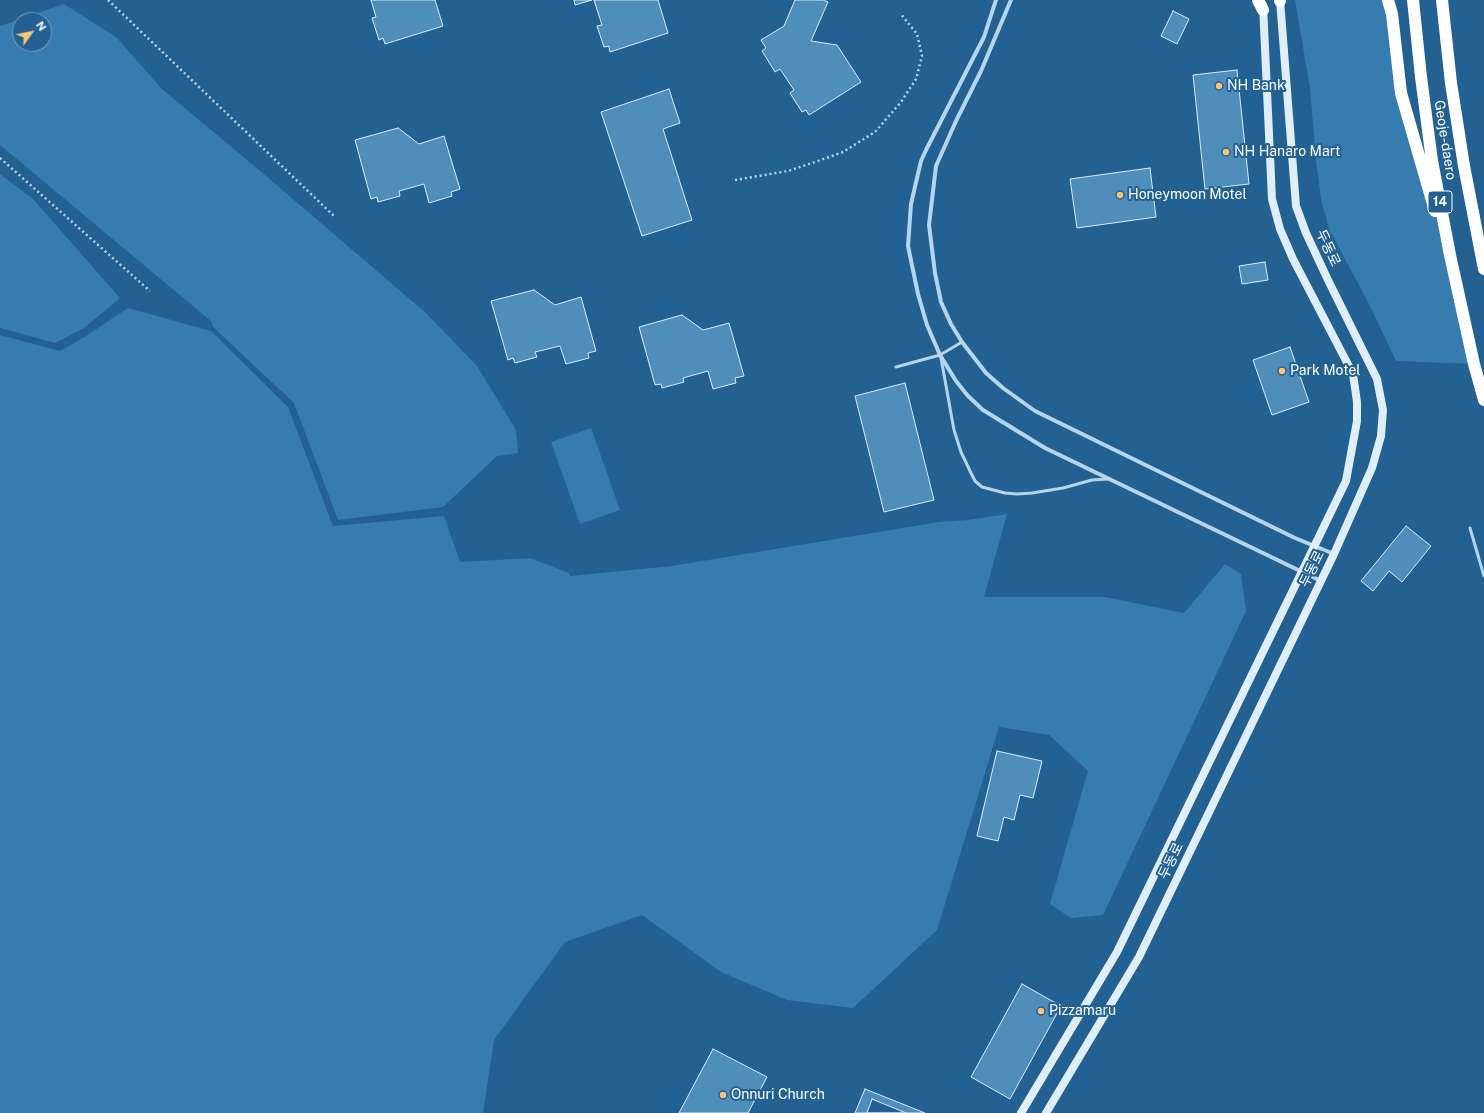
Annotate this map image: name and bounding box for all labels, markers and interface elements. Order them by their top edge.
north arrow [12,12,52,52]
text: N [34,19,49,33]
place label: NH Bank [1227,78,1285,94]
marker: NH Bank [1214,81,1224,91]
street label: Geoje-daero [1430,99,1460,181]
place label: NH Hanaro Mart [1234,144,1340,160]
marker: NH Hanaro Mart [1221,147,1231,157]
place label: Honeymoon Motel [1128,187,1247,203]
marker: Honeymoon Motel [1115,190,1125,200]
road number: 14 [1428,191,1452,213]
street label: 두동로 [1312,227,1344,269]
place label: Park Motel [1290,363,1361,379]
marker: Park Motel [1277,366,1287,376]
street label: 두동로 [1296,548,1328,590]
street label: 두동로 [1155,840,1187,882]
place label: Pizzamaru [1049,1003,1116,1019]
marker: Pizzamaru [1036,1006,1046,1016]
place label: Onnuri Church [731,1087,825,1103]
marker: Onnuri Church [718,1090,728,1100]

